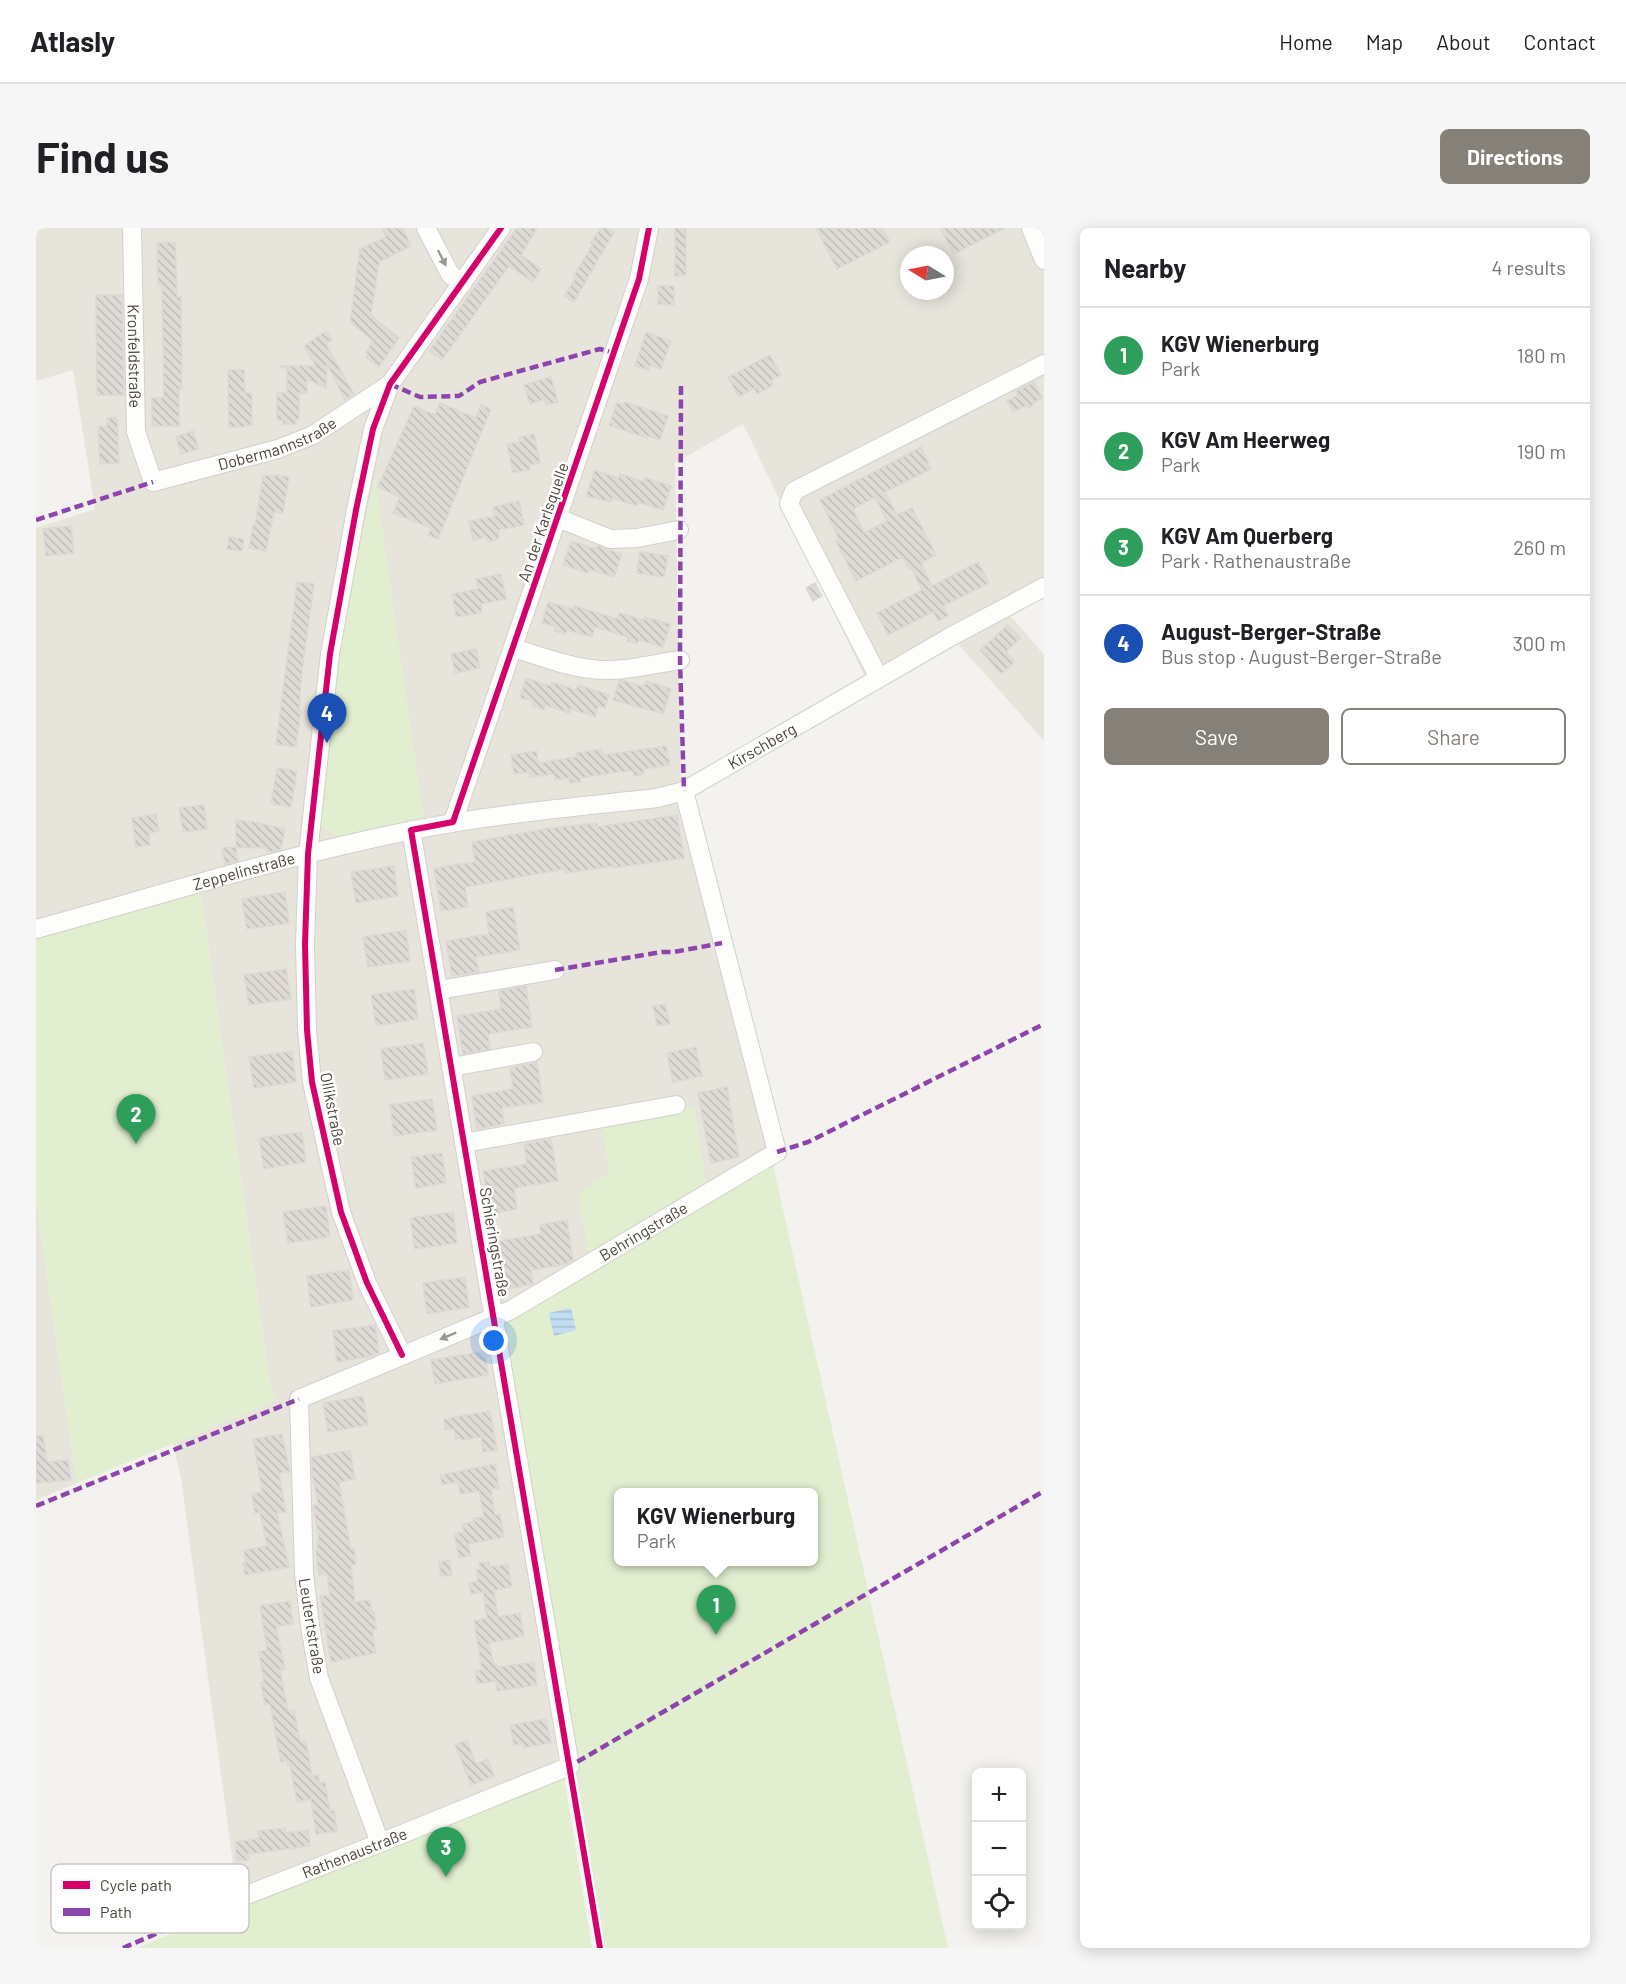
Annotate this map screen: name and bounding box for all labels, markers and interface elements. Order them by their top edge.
text: Atlasly [30,24,115,58]
text: Home [1279,29,1333,54]
text: Map [1366,29,1403,54]
text: About [1436,29,1491,54]
text: Contact [1524,29,1596,54]
button: Directions [1440,129,1590,184]
text: Find us [36,131,169,181]
north arrow [900,246,954,300]
one-way arrow [436,249,446,267]
text: Nearby [1104,252,1186,283]
text: 4 results [1491,255,1566,279]
street label: Kronfeldstraße [124,304,146,408]
text: KGV Wienerburg [1161,330,1319,356]
text: 1 [1120,343,1127,367]
text: 180 m [1517,343,1566,367]
text: Park [1161,356,1200,380]
street label: Dobermannstraße [216,412,339,473]
text: KGV Am Heerweg [1161,426,1330,452]
text: 2 [1118,439,1129,463]
text: 190 m [1517,439,1566,463]
text: Park [1161,452,1200,476]
street label: An der Karlsquelle [513,460,572,584]
text: KGV Am Querberg [1161,522,1333,548]
text: 3 [1118,535,1129,559]
text: 260 m [1513,535,1566,559]
text: Park · Rathenaustraße [1161,548,1351,572]
text: August-Berger-Straße [1161,618,1381,644]
text: 4 [1117,631,1130,655]
text: 300 m [1513,631,1566,655]
text: Bus stop · August-Berger-Straße [1161,644,1442,668]
pin: 4 [308,694,346,743]
button: Save [1104,708,1329,765]
button: Share [1341,708,1566,765]
street label: Kirschberg [724,718,799,773]
street label: Zeppelinstraße [191,848,297,893]
street label: Ollikstraße [317,1071,350,1147]
pin: 2 [116,1094,156,1144]
street label: Schieringstraße [477,1186,514,1298]
street label: Behringstraße [596,1197,691,1264]
your location [479,1326,508,1355]
one-way arrow [438,1331,456,1341]
popup [614,1488,818,1566]
text: KGV Wienerburg [637,1502,795,1528]
text: Park [637,1528,676,1552]
street label: Leutertstraße [296,1576,329,1675]
pin: 1 [696,1586,736,1635]
map controls [972,1768,1026,1930]
button: + [972,1768,1026,1822]
button: − [972,1822,1026,1876]
street label: Rathenaustraße [299,1823,410,1882]
pin: 3 [426,1828,466,1877]
legend [51,1864,249,1933]
text: Cycle path [100,1875,172,1894]
button: locate [972,1876,1026,1930]
text: Path [100,1902,132,1921]

